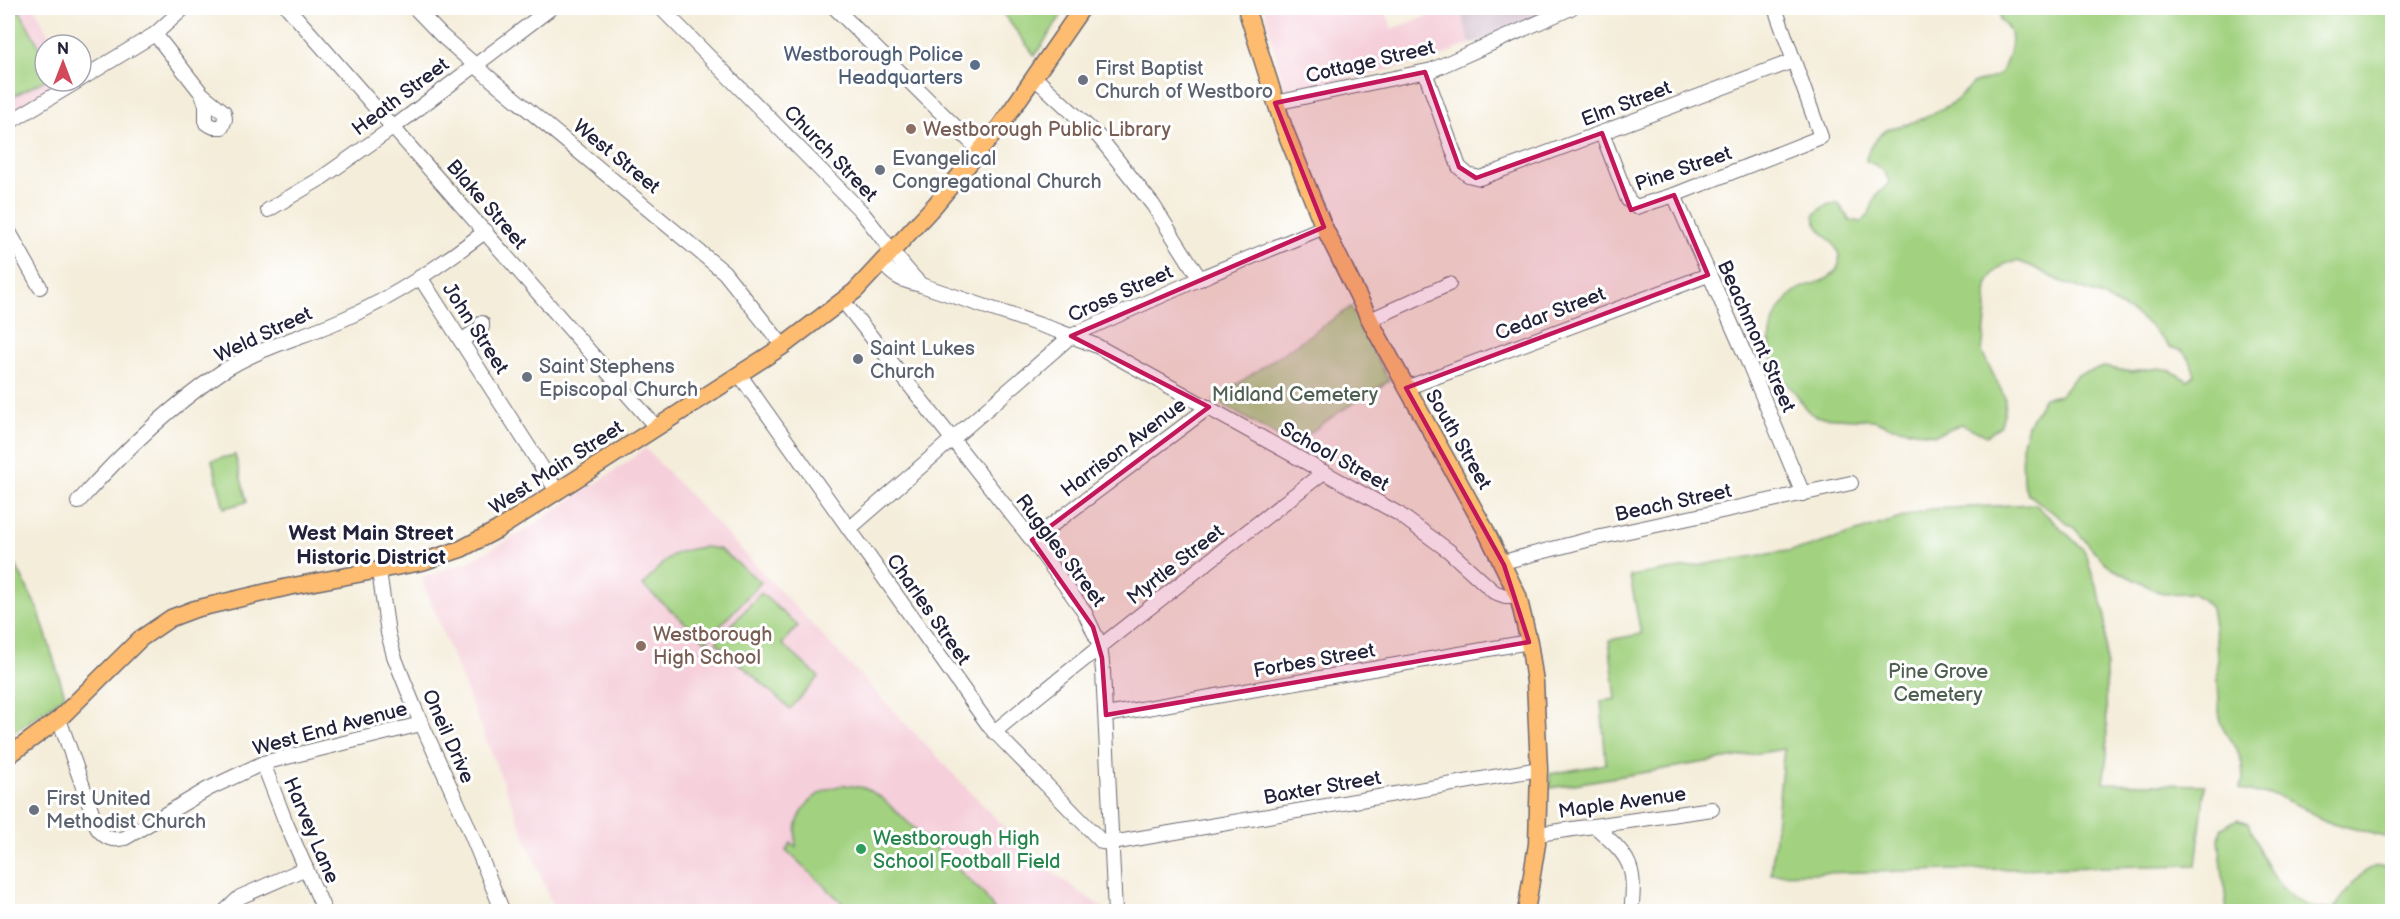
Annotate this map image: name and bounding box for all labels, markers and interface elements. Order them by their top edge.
north arrow [33,33,93,93]
street label: Cottage Street [1303,35,1437,88]
text: N [57,40,69,59]
place label: Westborough Police Headquarters [783,43,963,90]
street label: Heath Street [347,53,454,141]
place label: First Baptist Church of Westboro [1095,57,1273,104]
marker: Westborough Police Headquarters [968,58,982,72]
marker: First Baptist Church of Westboro [1076,73,1090,87]
street label: Elm Street [1578,76,1675,132]
street label: Church Street [778,100,882,207]
street label: West Street [568,114,665,199]
place label: Westborough Public Library [923,118,1171,142]
marker: Westborough Public Library [904,122,918,136]
street label: Pine Street [1632,141,1735,197]
place label: Evangelical Congregational Church [892,147,1101,194]
street label: Blake Street [441,155,532,254]
marker: Evangelical Congregational Church [873,163,887,177]
street label: Beachmont Street [1712,257,1800,416]
street label: Cross Street [1064,260,1177,328]
street label: John Street [437,279,513,379]
street label: Cedar Street [1492,282,1609,346]
street label: Weld Street [211,302,316,368]
place label: Saint Lukes Church [870,337,975,384]
marker: Saint Lukes Church [851,352,865,366]
place label: Saint Stephens Episcopal Church [539,355,698,402]
marker: Saint Stephens Episcopal Church [520,370,534,384]
park label: Midland Cemetery [1212,383,1378,407]
street label: South Street [1420,385,1496,494]
street label: Harrison Avenue [1056,393,1191,503]
street label: West Main Street [485,416,628,520]
street label: School Street [1276,417,1393,497]
street label: Beach Street [1613,479,1734,527]
street label: Ruggles Street [1010,490,1110,612]
street label: Myrtle Street [1123,520,1229,610]
district label: West Main Street Historic District [289,521,453,570]
street label: Charles Street [881,550,975,670]
place label: Westborough High School [653,623,772,670]
marker: Westborough High School [634,639,648,653]
street label: Forbes Street [1252,639,1377,683]
park label: Pine Grove Cemetery [1888,660,1988,707]
street label: Oneil Drive [417,686,479,787]
street label: West End Avenue [250,697,410,761]
street label: Baxter Street [1262,766,1383,810]
street label: Harvey Lane [278,774,344,887]
street label: Maple Avenue [1557,782,1688,824]
place label: First United Methodist Church [46,787,206,834]
marker: First United Methodist Church [27,803,41,817]
place label: Westborough High School Football Field [873,827,1060,874]
marker: Westborough High School Football Field [854,842,868,856]

